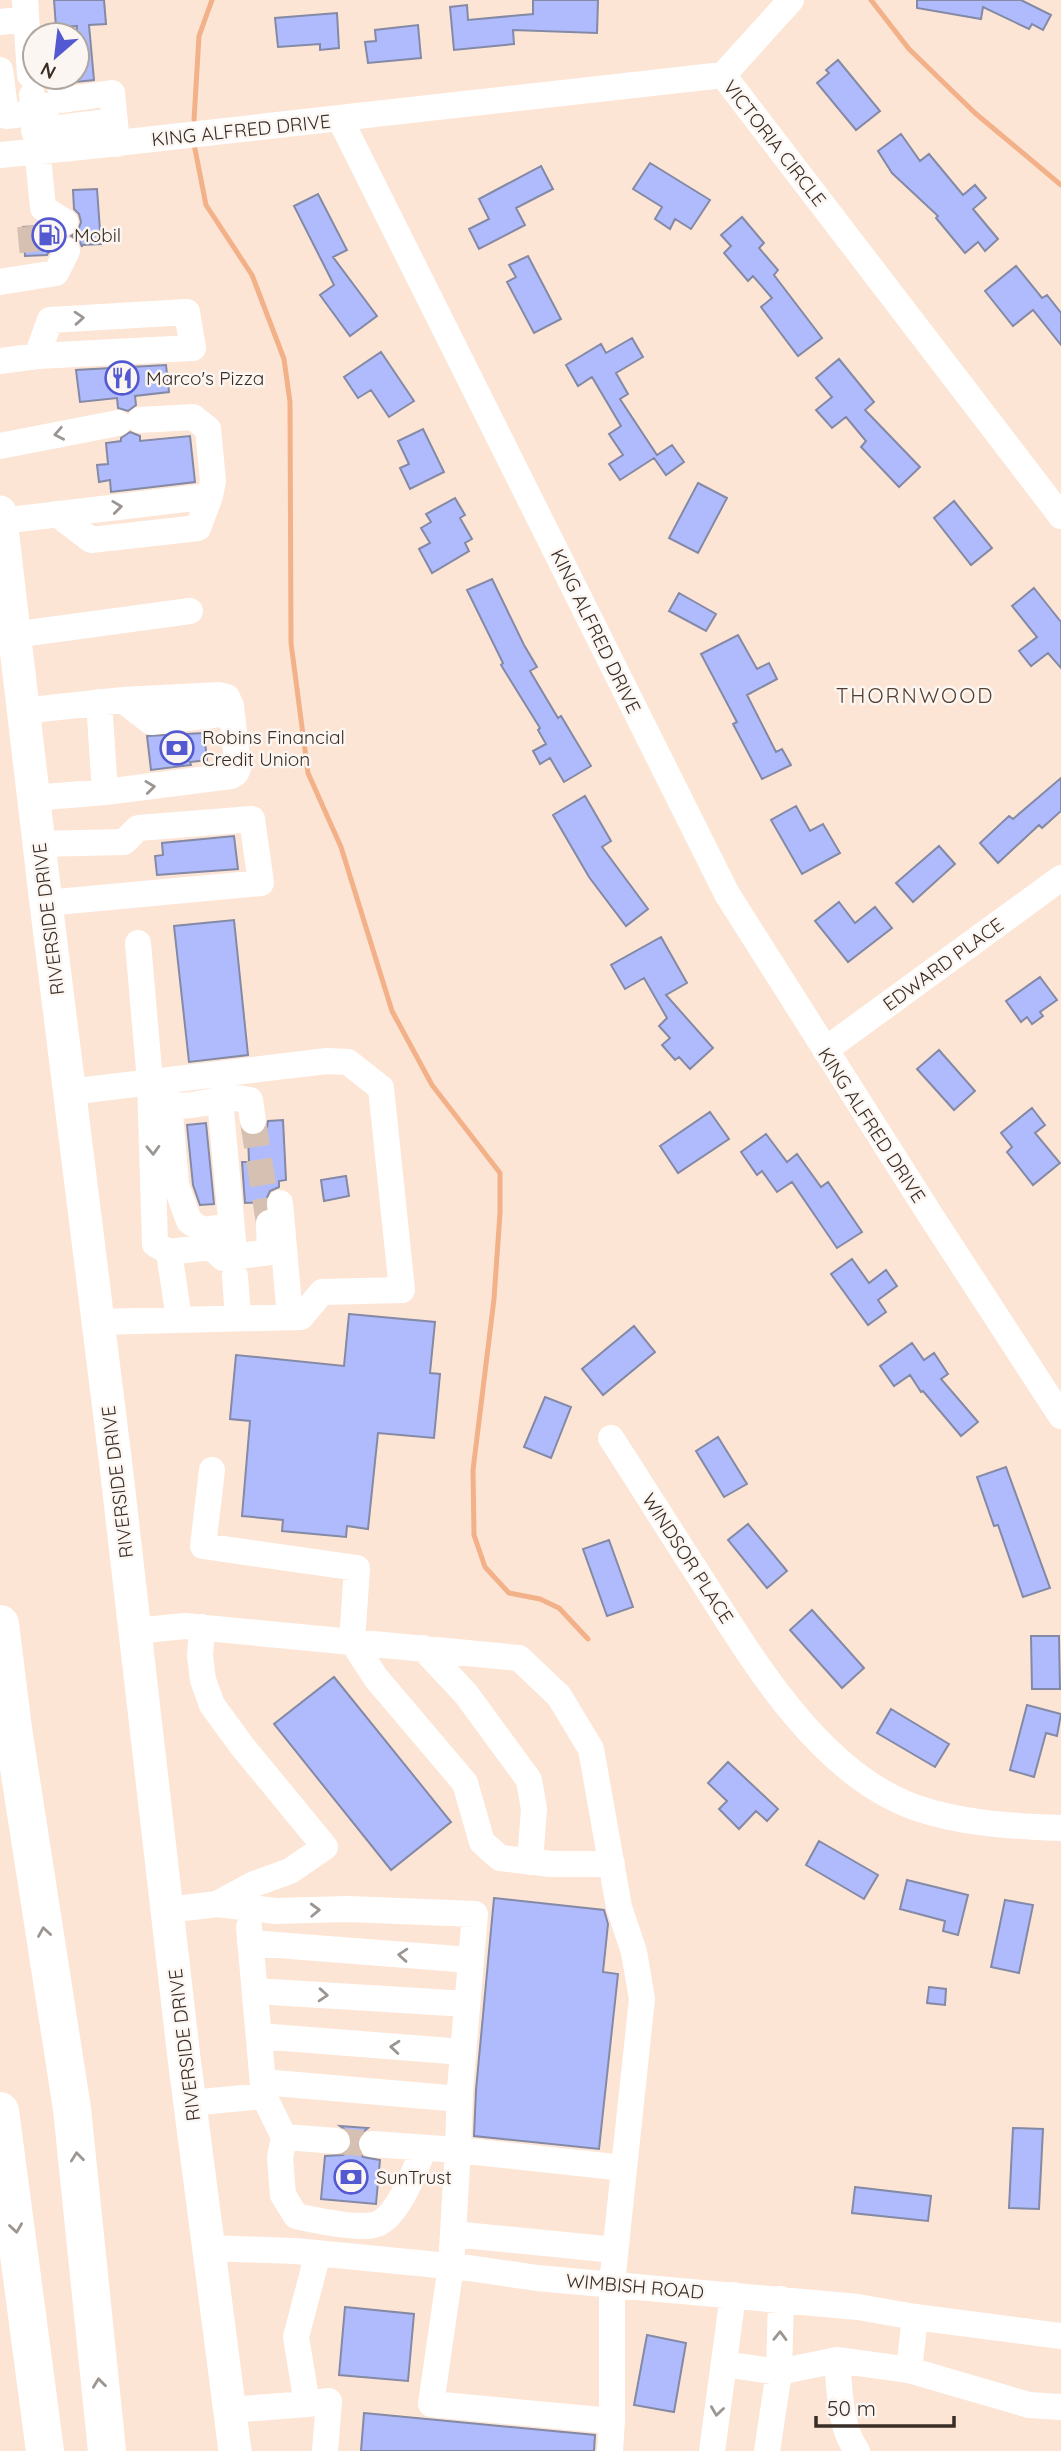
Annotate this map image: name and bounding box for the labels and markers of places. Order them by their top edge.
fuel station icon: Mobil [30,216,68,254]
place label: Mobil [74,223,121,247]
restaurant icon: Marco's Pizza [103,359,141,397]
place label: Marco's Pizza [146,366,264,390]
place label: Robins Financial Credit Union [202,725,345,771]
bank icon: Robins Financial Credit Union [158,729,196,767]
bank icon: SunTrust [332,2158,370,2196]
place label: SunTrust [376,2165,452,2189]

